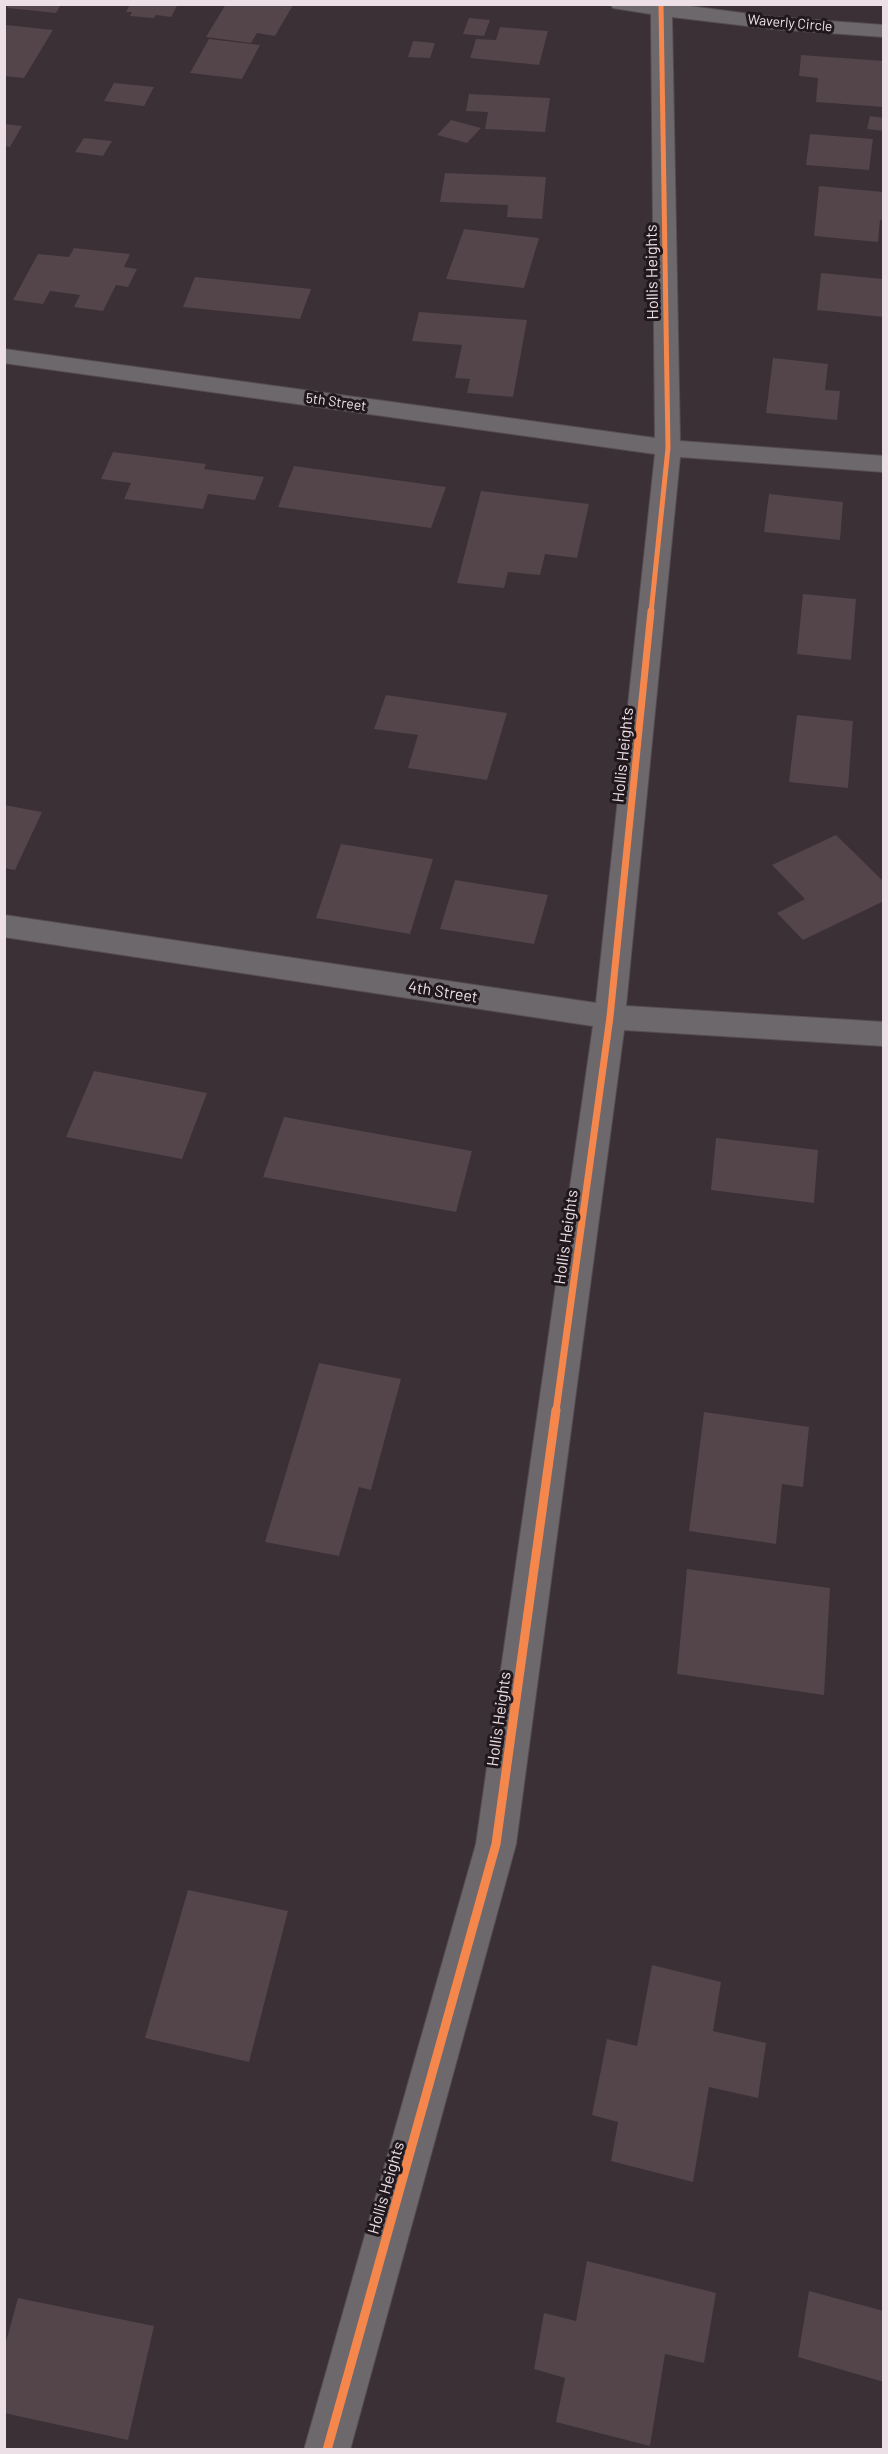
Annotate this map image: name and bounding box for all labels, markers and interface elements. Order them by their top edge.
street label: Waverly Circle [747,11,833,35]
street label: Hollis Heights [642,224,662,320]
street label: 5th Street [305,389,367,415]
street label: Hollis Heights [608,707,638,803]
street label: 4th Street [407,977,479,1007]
street label: Hollis Heights [550,1188,582,1286]
street label: Hollis Heights [483,1670,515,1768]
street label: Hollis Heights [364,2140,408,2236]

